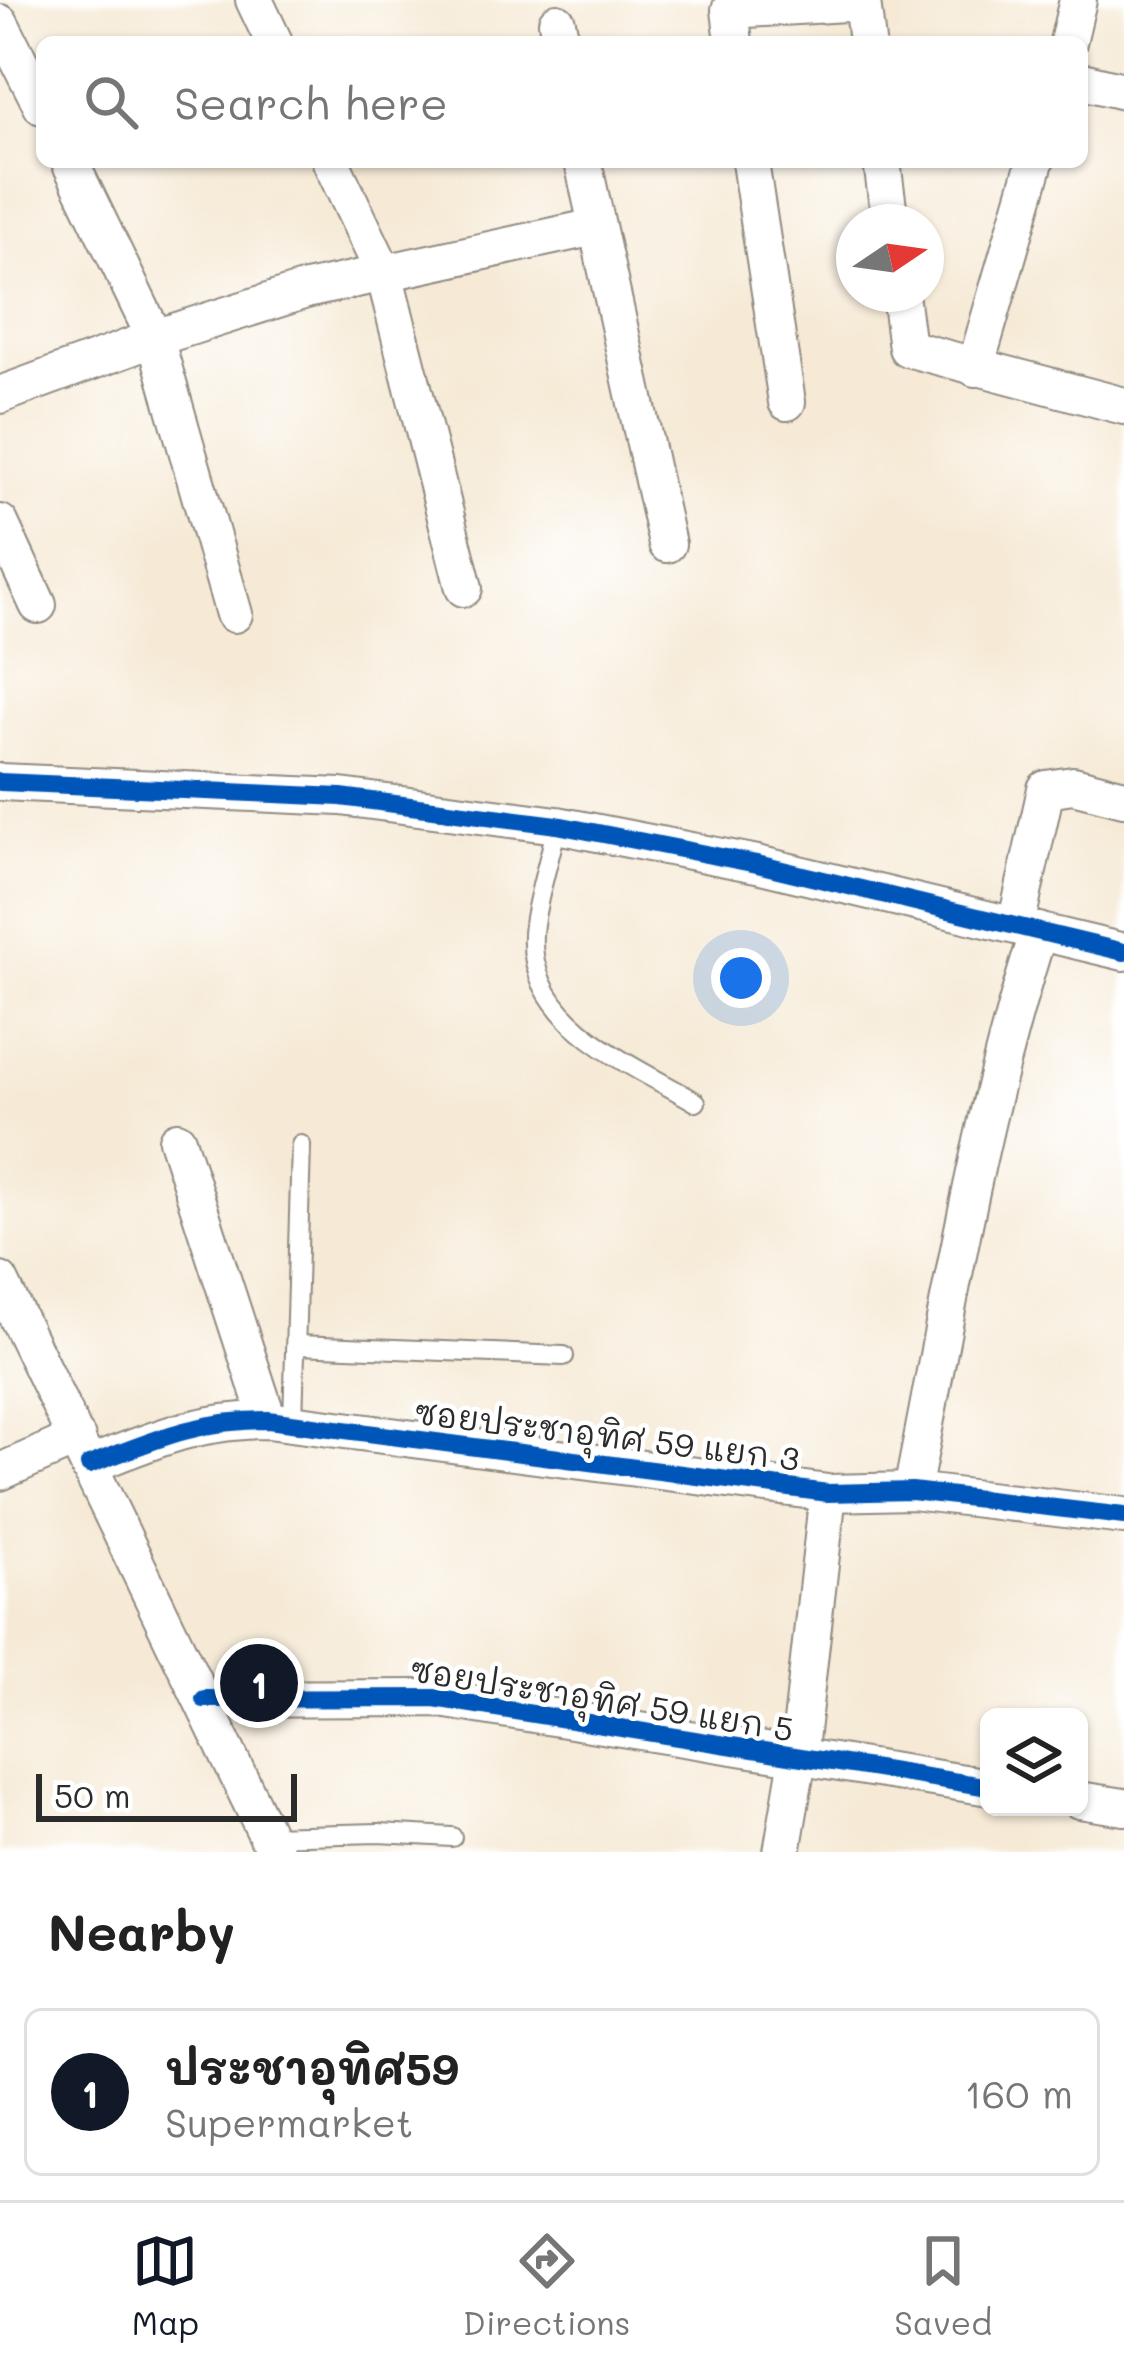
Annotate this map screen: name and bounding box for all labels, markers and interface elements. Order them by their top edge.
search box [36,36,1088,168]
icon: search [78,69,144,135]
text: Search here [174,73,448,131]
north arrow [836,204,944,312]
your location [711,948,771,1008]
street label: ซอยประชาอุทิศ 59 แยก 3 [411,1389,802,1484]
pin: 1 [220,1638,298,1728]
street label: ซอยประชาอุทิศ 59 แยก 5 [406,1646,797,1754]
map controls [980,1708,1088,1816]
button: layers [980,1708,1088,1816]
scale bar [36,1768,297,1821]
text: 50 m [54,1773,130,1816]
text: Nearby [48,1897,235,1964]
text: ประชาอุทิศ59 [165,2038,459,2096]
text: 1 [81,2067,99,2118]
text: 160 m [964,2067,1073,2118]
text: Supermarket [165,2096,413,2147]
tab: Map [132,2228,199,2343]
tab: Directions [463,2228,630,2343]
tab: Saved [894,2228,992,2343]

